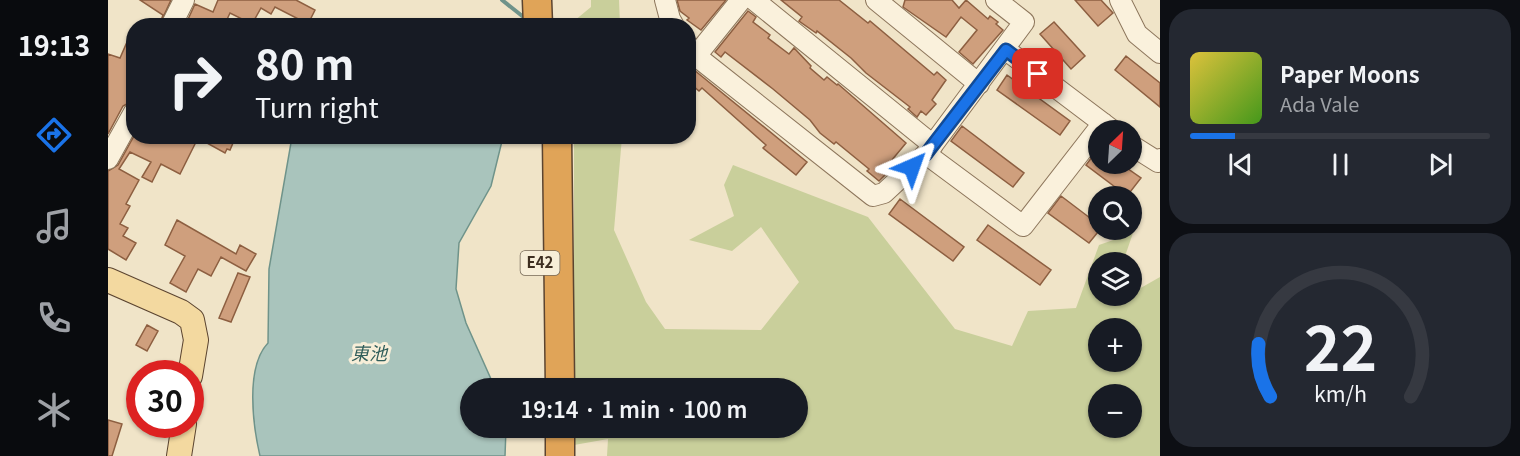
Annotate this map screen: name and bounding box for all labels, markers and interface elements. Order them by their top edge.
text: 19:13 [18,25,90,64]
text: 80 m [255,31,355,92]
icon: right [156,42,234,120]
pin [1012,48,1063,99]
icon: arrive [1021,57,1054,90]
text: Paper Moons [1280,57,1420,89]
text: Turn right [255,87,379,126]
text: Ada Vale [1280,89,1359,118]
icon: directions [33,114,75,156]
north arrow [1088,120,1142,174]
map controls [1088,120,1142,438]
position arrow [880,135,944,199]
icon: previous [1224,148,1257,181]
icon: pause [1324,148,1357,181]
icon: next [1424,148,1457,181]
button: search [1088,186,1142,240]
icon: music [33,205,75,247]
road number: E42 [520,251,560,275]
button: layers [1088,252,1142,306]
icon: phone [33,297,75,339]
text: 22 [1303,299,1377,389]
button: + [1088,318,1142,372]
water label: 東池 [351,339,389,365]
speed limit sign: 30 [126,360,204,438]
text: km/h [1313,377,1367,408]
button: − [1088,384,1142,438]
icon: climate [33,389,75,431]
text: 19:14 · 1 min · 100 m [521,392,747,424]

